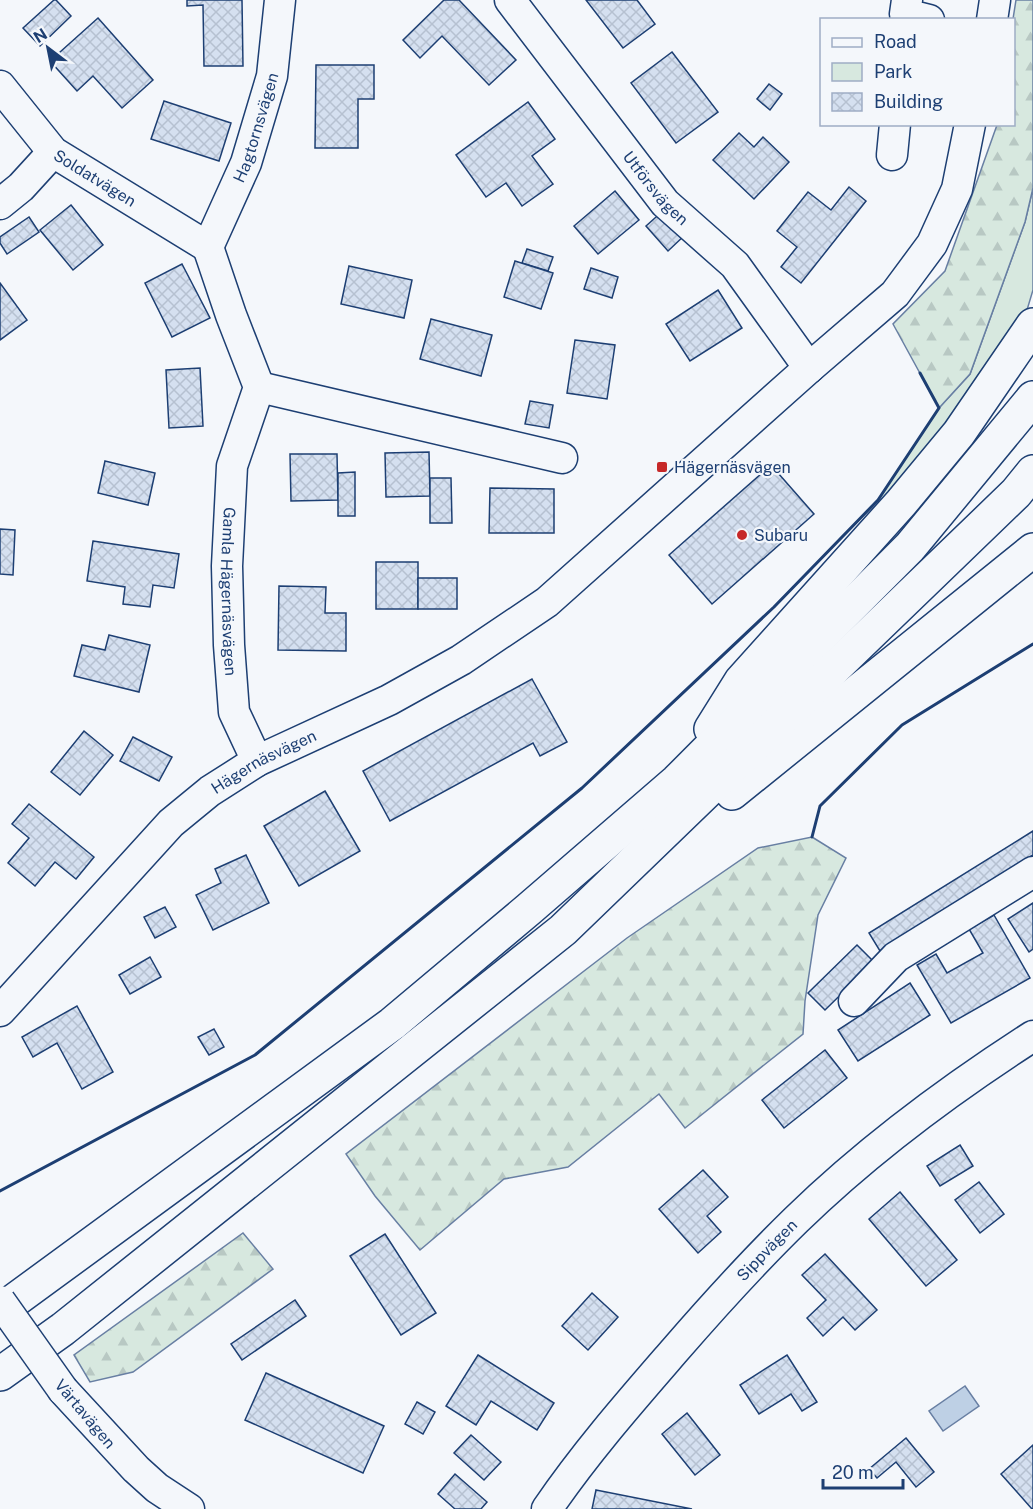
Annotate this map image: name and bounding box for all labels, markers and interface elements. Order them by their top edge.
north arrow [18,18,78,78]
legend [820,18,1015,126]
text: N [30,24,51,47]
text: Road [874,31,917,52]
text: Park [874,61,912,82]
street label: Hagtornsvägen [229,70,282,186]
text: Building [874,91,943,112]
street label: Soldatvägen [50,145,140,210]
street label: Utförsvägen [619,147,692,229]
place label: Hägernäsvägen [674,458,791,477]
marker: Hägernäsvägen [655,460,669,474]
street label: Gamla Hägernäsvägen [217,506,241,676]
place label: Subaru [754,526,808,545]
marker: Subaru [735,528,749,542]
street label: Hägernäsvägen [207,725,319,797]
street label: Sippvägen [732,1215,801,1285]
street label: Värtavägen [51,1376,119,1452]
scale bar [823,1452,902,1490]
text: 20 m [832,1462,874,1483]

